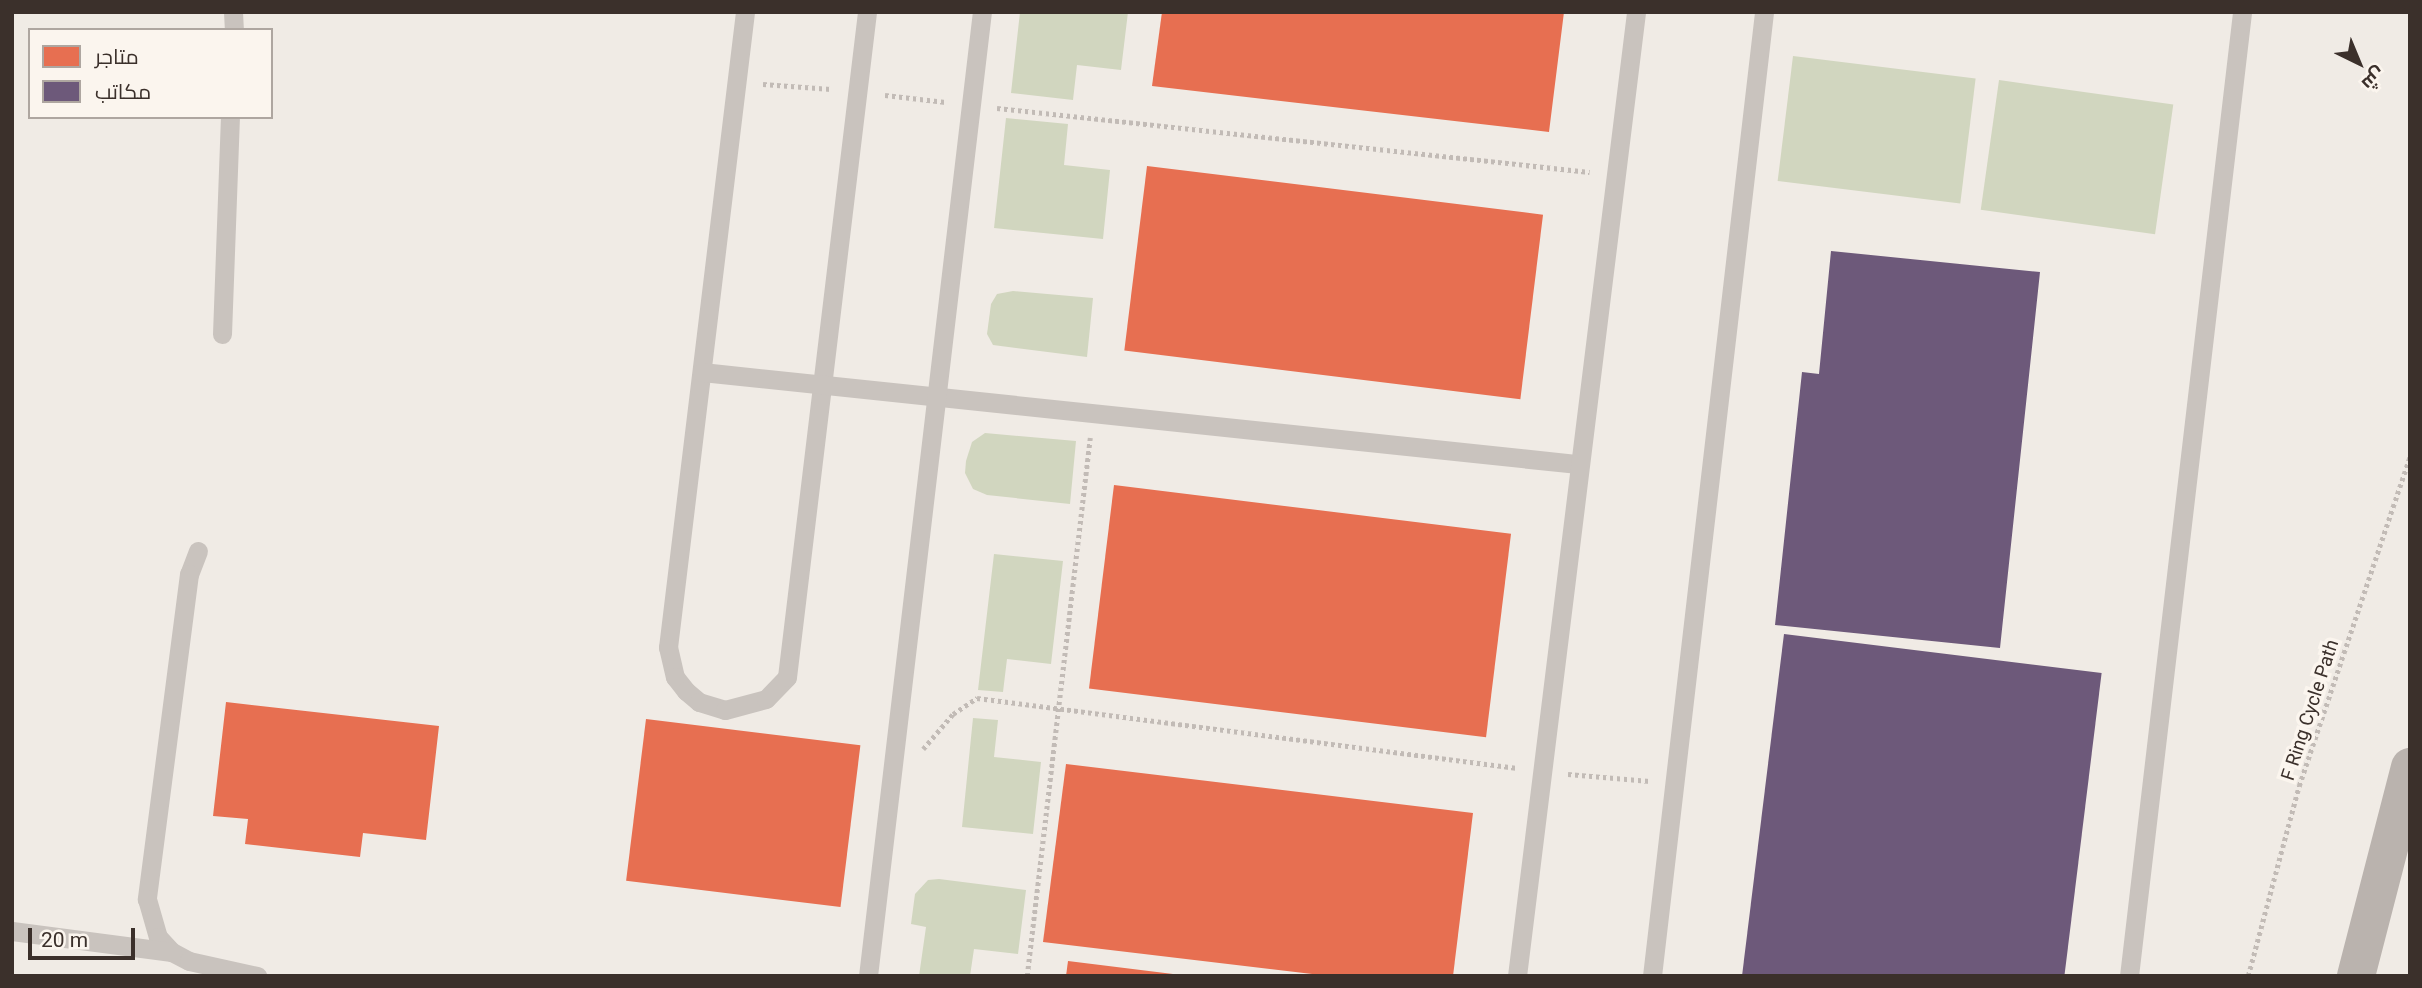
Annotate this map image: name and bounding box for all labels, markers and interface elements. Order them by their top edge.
legend [28,28,273,119]
north arrow [2324,28,2394,98]
text: متاجر [95,45,139,69]
text: ش [2357,62,2390,95]
text: مكاتب [95,80,151,104]
street label: F Ring Cycle Path [2276,637,2344,783]
scale bar [32,914,138,958]
text: 20 m [41,928,88,952]

